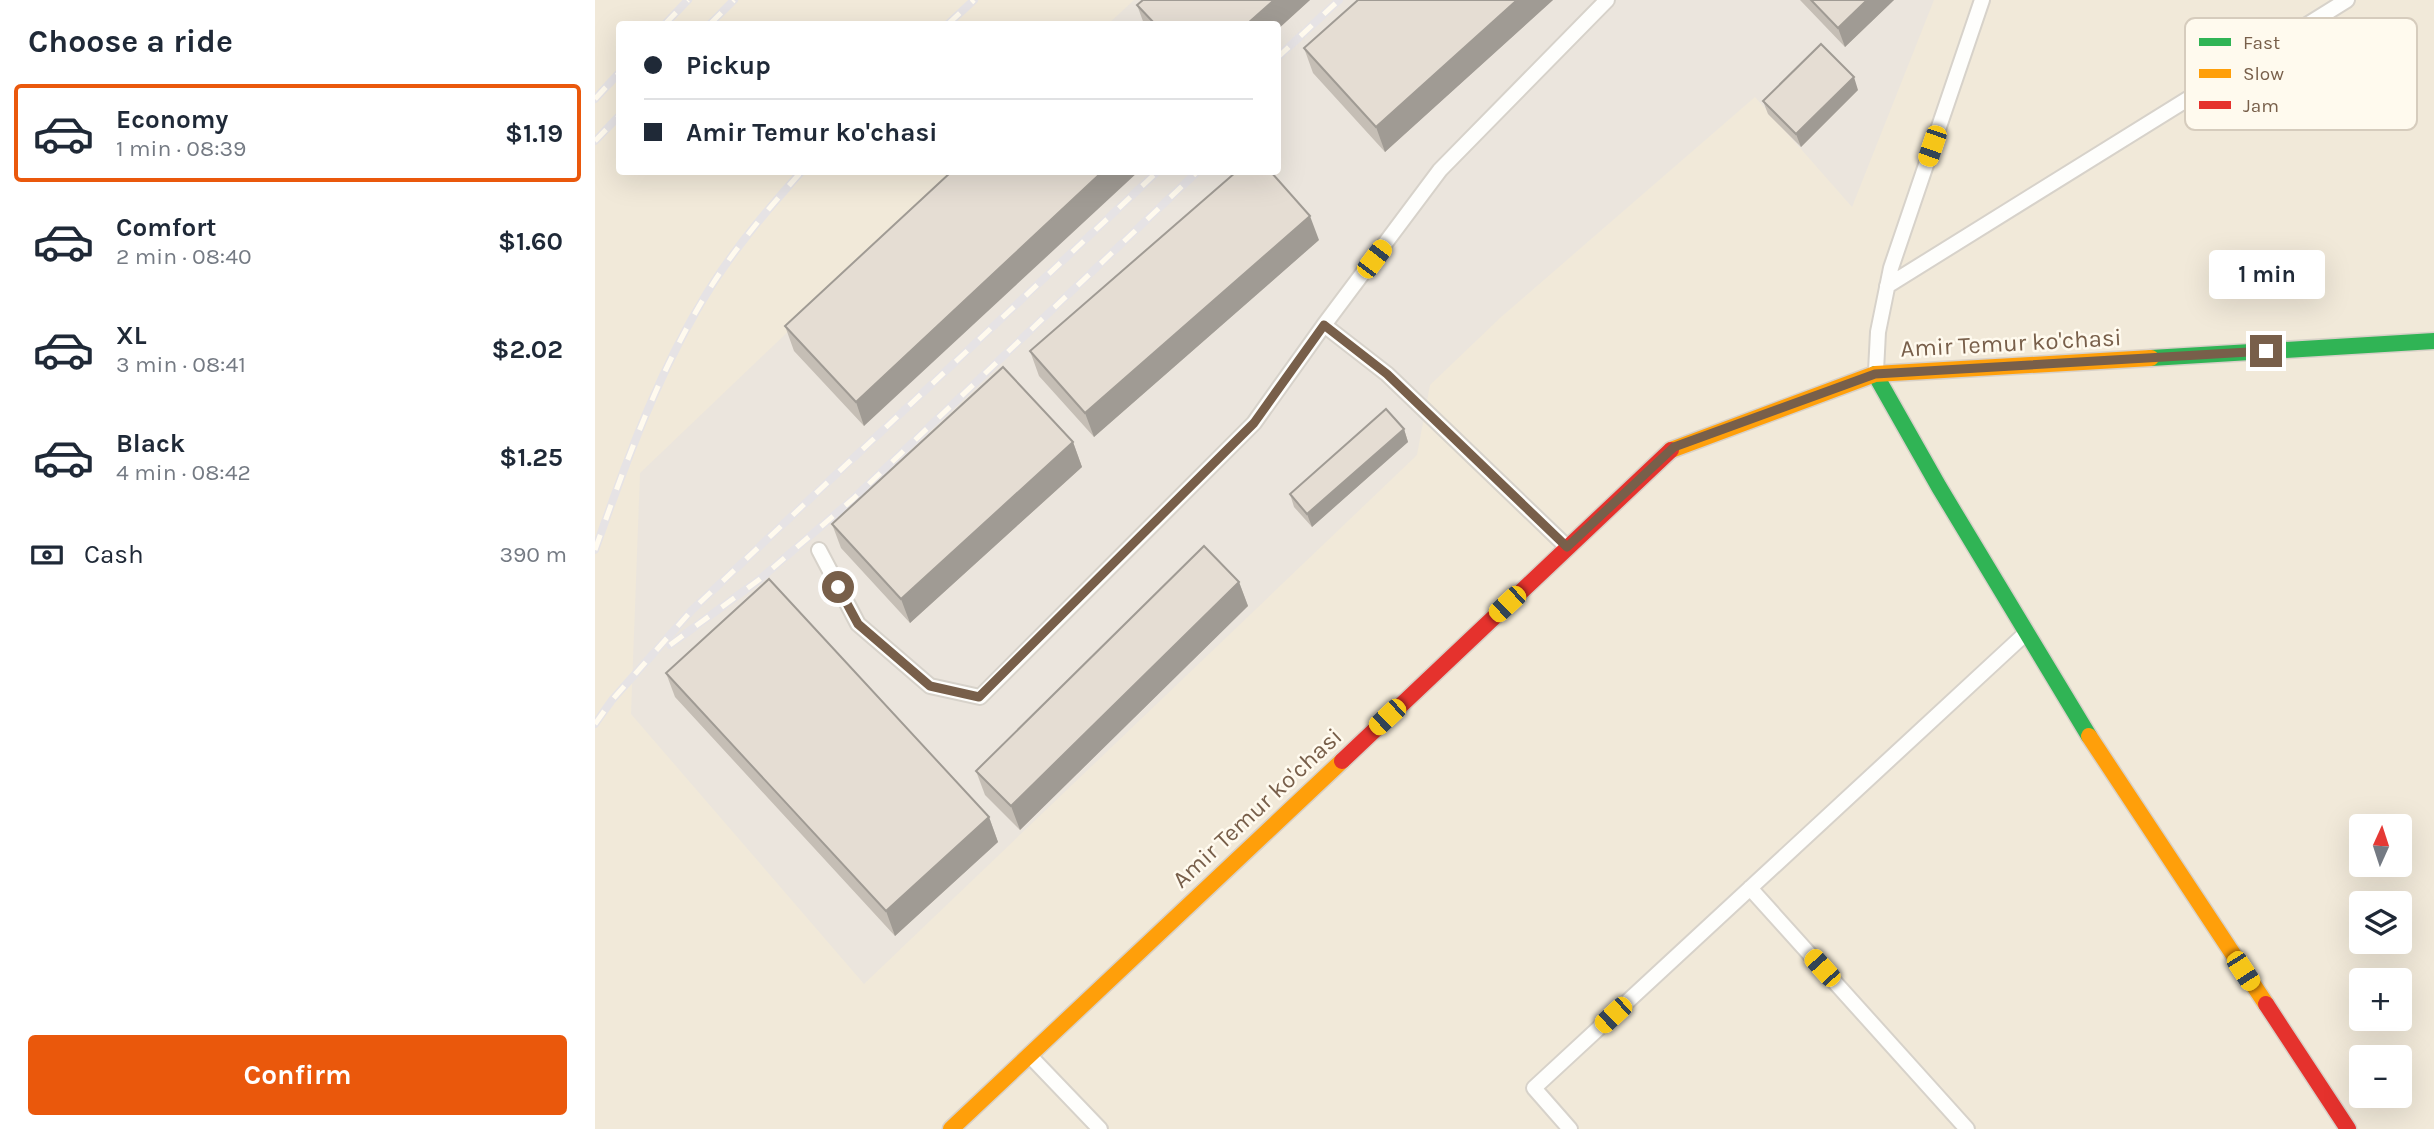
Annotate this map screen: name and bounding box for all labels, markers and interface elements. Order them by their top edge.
legend [2185,18,2417,130]
text: Choose a ride [28,23,233,60]
text: Fast [2243,32,2280,54]
text: Pickup [686,50,771,81]
text: Slow [2243,63,2284,85]
text: Jam [2243,95,2279,117]
icon: car [32,102,95,165]
text: Economy [116,104,228,135]
text: Amir Temur ko'chasi [686,117,938,148]
text: $1.19 [505,118,563,149]
car [1916,123,1949,169]
text: 1 min · 08:39 [116,135,246,162]
icon: car [32,210,95,273]
text: Comfort [116,212,217,243]
text: $1.60 [498,226,563,257]
car [1353,236,1396,282]
text: 2 min · 08:40 [116,243,252,270]
callout: 1 min [2208,250,2324,298]
text: 1 min [2238,261,2296,288]
icon: car [32,318,95,381]
text: XL [116,320,147,351]
street label: Amir Temur ko'chasi [1900,323,2122,363]
text: $2.02 [492,334,563,365]
route end [2250,335,2282,367]
text: 3 min · 08:41 [116,351,246,378]
icon: car [32,426,95,489]
text: Black [116,428,185,459]
text: $1.25 [499,442,563,473]
text: 4 min · 08:42 [116,459,251,486]
icon: cash [28,536,66,574]
text: Cash [84,539,144,570]
text: 390 m [499,541,567,568]
route start [822,571,854,603]
car [1485,582,1530,626]
car [1365,695,1410,739]
street label: Amir Temur ko'chasi [1166,722,1348,894]
north arrow [2349,814,2411,877]
map controls [2349,814,2412,1108]
button: layers [2349,891,2412,954]
car [1801,945,1844,991]
car [2223,948,2264,994]
button: + [2349,968,2412,1031]
car [1591,993,1636,1037]
button: Confirm [28,1035,567,1115]
button: − [2349,1045,2412,1108]

